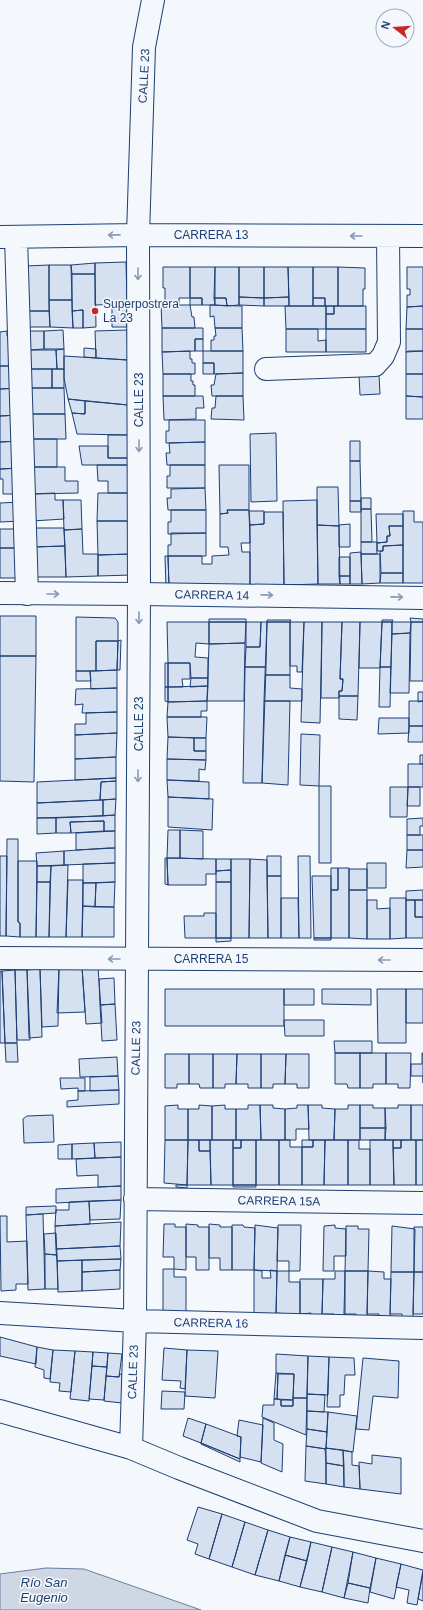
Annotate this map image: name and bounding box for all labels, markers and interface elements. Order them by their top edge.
north arrow [375,8,415,48]
text: N [379,19,392,31]
street label: CALLE 23 [136,48,152,104]
street label: CARRERA 13 [174,228,249,242]
one-way arrow [108,232,121,239]
one-way arrow [350,232,363,240]
one-way arrow [134,267,142,280]
place label: Superpostrera La 23 [103,297,179,325]
marker: Superpostrera La 23 [90,306,100,316]
street label: CALLE 23 [132,372,146,427]
one-way arrow [135,439,143,452]
street label: CARRERA 14 [175,587,250,603]
one-way arrow [46,590,59,598]
one-way arrow [260,591,273,599]
one-way arrow [390,593,403,601]
one-way arrow [135,611,143,624]
street label: CALLE 23 [132,696,146,751]
one-way arrow [134,769,142,782]
street label: CARRERA 15 [174,952,249,966]
one-way arrow [108,955,121,963]
one-way arrow [378,956,391,964]
street label: CALLE 23 [129,1020,143,1075]
street label: CARRERA 15A [238,1193,320,1209]
street label: CARRERA 16 [174,1315,249,1331]
street label: CALLE 23 [125,1344,141,1400]
water label: Río San Eugenio [20,1575,68,1605]

